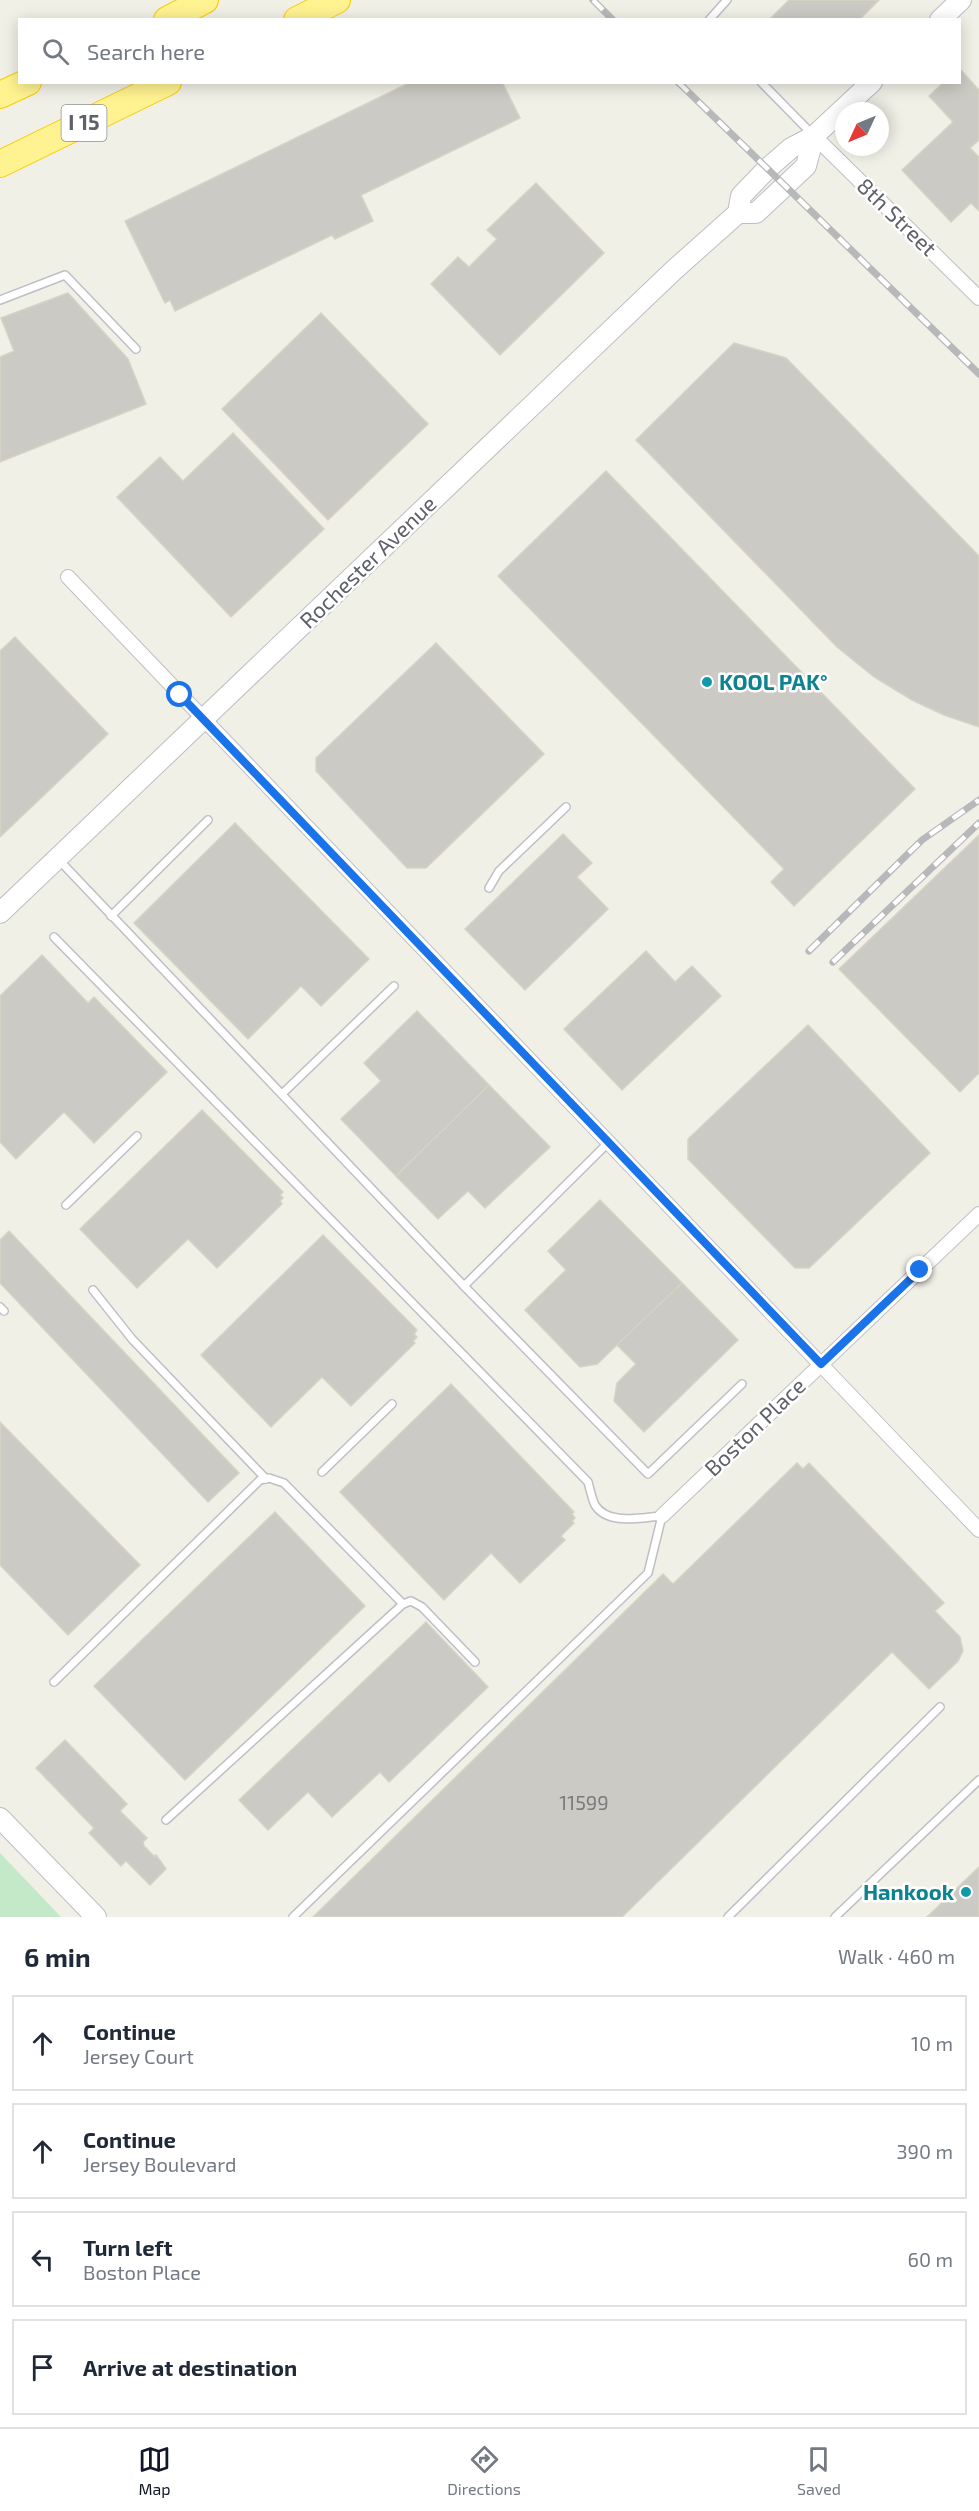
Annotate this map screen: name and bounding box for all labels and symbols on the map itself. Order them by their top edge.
north arrow [835,102,889,156]
road number: I 15 [62,105,106,141]
street label: 8th Street [852,172,943,261]
street label: Rochester Avenue [294,490,441,633]
place label: KOOL PAK° [719,668,828,694]
marker: KOOL PAK° [700,675,714,689]
route start [166,681,192,707]
route end [906,1256,932,1282]
street label: Boston Place [699,1372,810,1481]
house number: 11599 [559,1790,609,1814]
place label: Hankook [863,1878,955,1904]
marker: Hankook [959,1885,973,1899]

